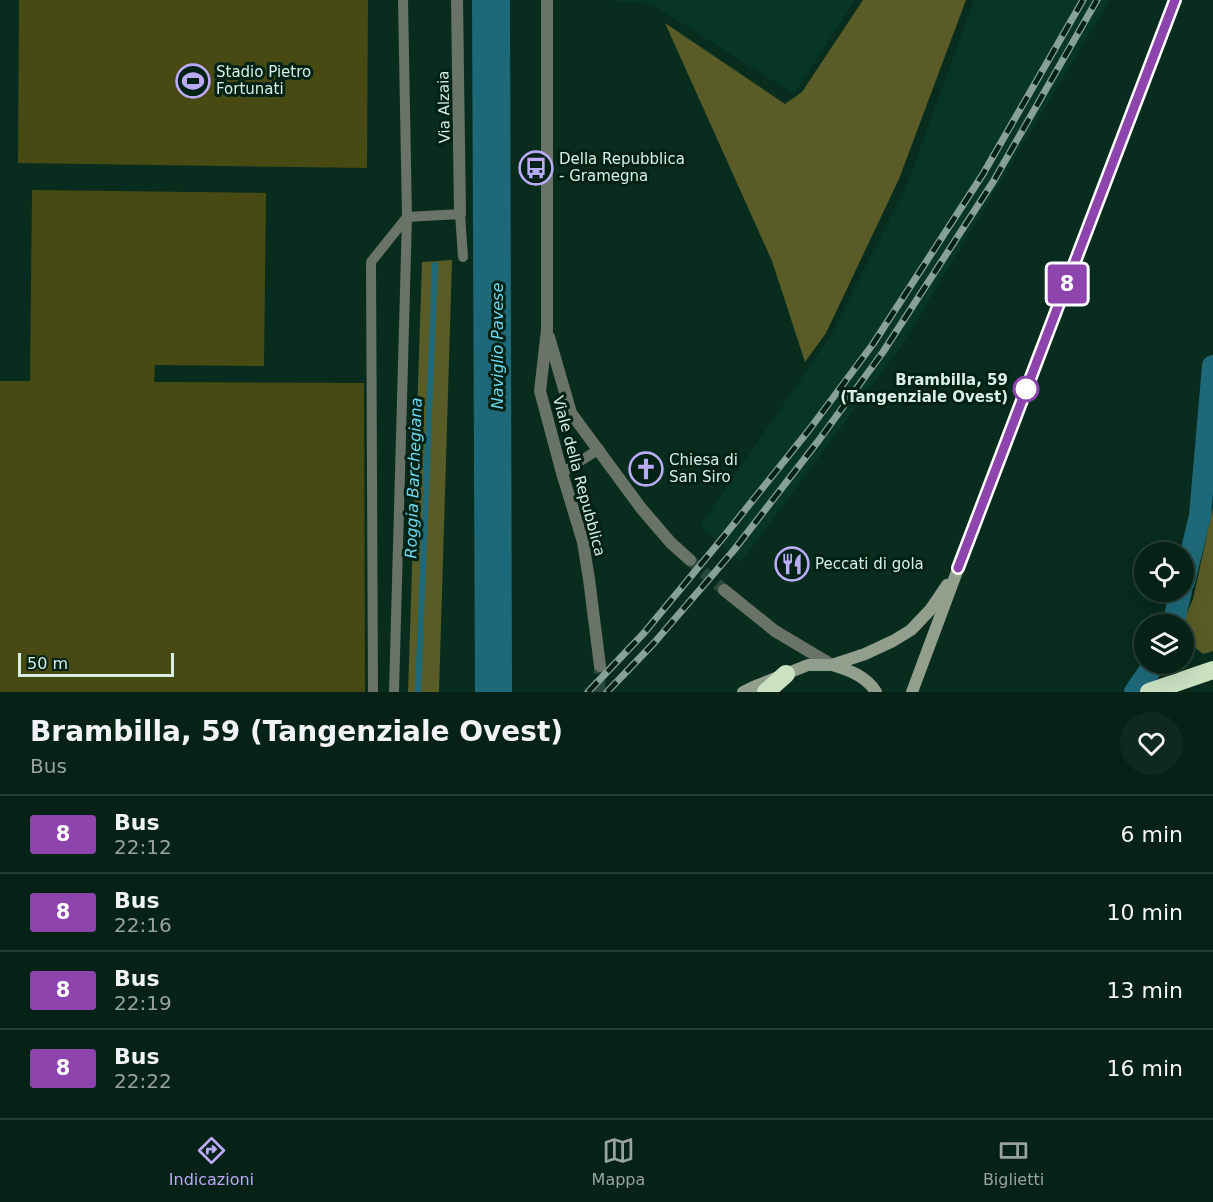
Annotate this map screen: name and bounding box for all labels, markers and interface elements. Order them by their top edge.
sports icon: Stadio Pietro Fortunati [175,63,211,99]
place label: Stadio Pietro Fortunati [216,63,311,98]
street label: Via Alzaia [434,70,454,144]
bus stop icon: Della Repubblica - Gramegna [518,150,554,186]
place label: Della Repubblica - Gramegna [559,150,685,185]
line badge: 8 [1048,264,1086,304]
text: 8 [1060,272,1074,296]
water label: Naviglio Pavese [488,283,507,409]
place label: Brambilla, 59 (Tangenziale Ovest) [840,371,1008,406]
marker: Brambilla, 59 (Tangenziale Ovest) [1013,376,1039,402]
street label: Viale della Repubblica [549,394,609,558]
water label: Roggia Barchegiana [401,397,426,559]
church icon: Chiesa di San Siro [628,451,664,487]
place label: Chiesa di San Siro [669,451,738,486]
map controls [1134,542,1194,674]
button: locate [1134,542,1194,602]
restaurant icon: Peccati di gola [774,546,810,582]
place label: Peccati di gola [815,555,924,573]
button: layers [1134,614,1194,674]
scale bar [18,650,174,678]
text: 50 m [27,654,68,673]
button: heart [1120,712,1183,775]
text: Brambilla, 59 (Tangenziale Ovest) [30,715,563,748]
text: Bus [30,754,67,778]
text: Bus [114,810,160,835]
text: 8 [56,822,70,846]
text: 6 min [1121,822,1183,847]
text: 22:12 [114,835,172,859]
text: Bus [114,888,160,913]
text: 8 [56,900,70,924]
text: 10 min [1107,900,1183,925]
text: 22:16 [114,913,172,937]
text: Bus [114,966,160,991]
text: 8 [56,978,70,1002]
text: 13 min [1107,978,1183,1003]
text: 22:19 [114,991,172,1015]
text: Bus [114,1044,160,1069]
text: 8 [56,1056,70,1080]
text: 16 min [1107,1056,1183,1081]
text: 22:22 [114,1069,172,1093]
tab: Indicazioni [169,1134,254,1189]
tab: Mappa [592,1134,645,1189]
tab: Biglietti [983,1134,1044,1189]

